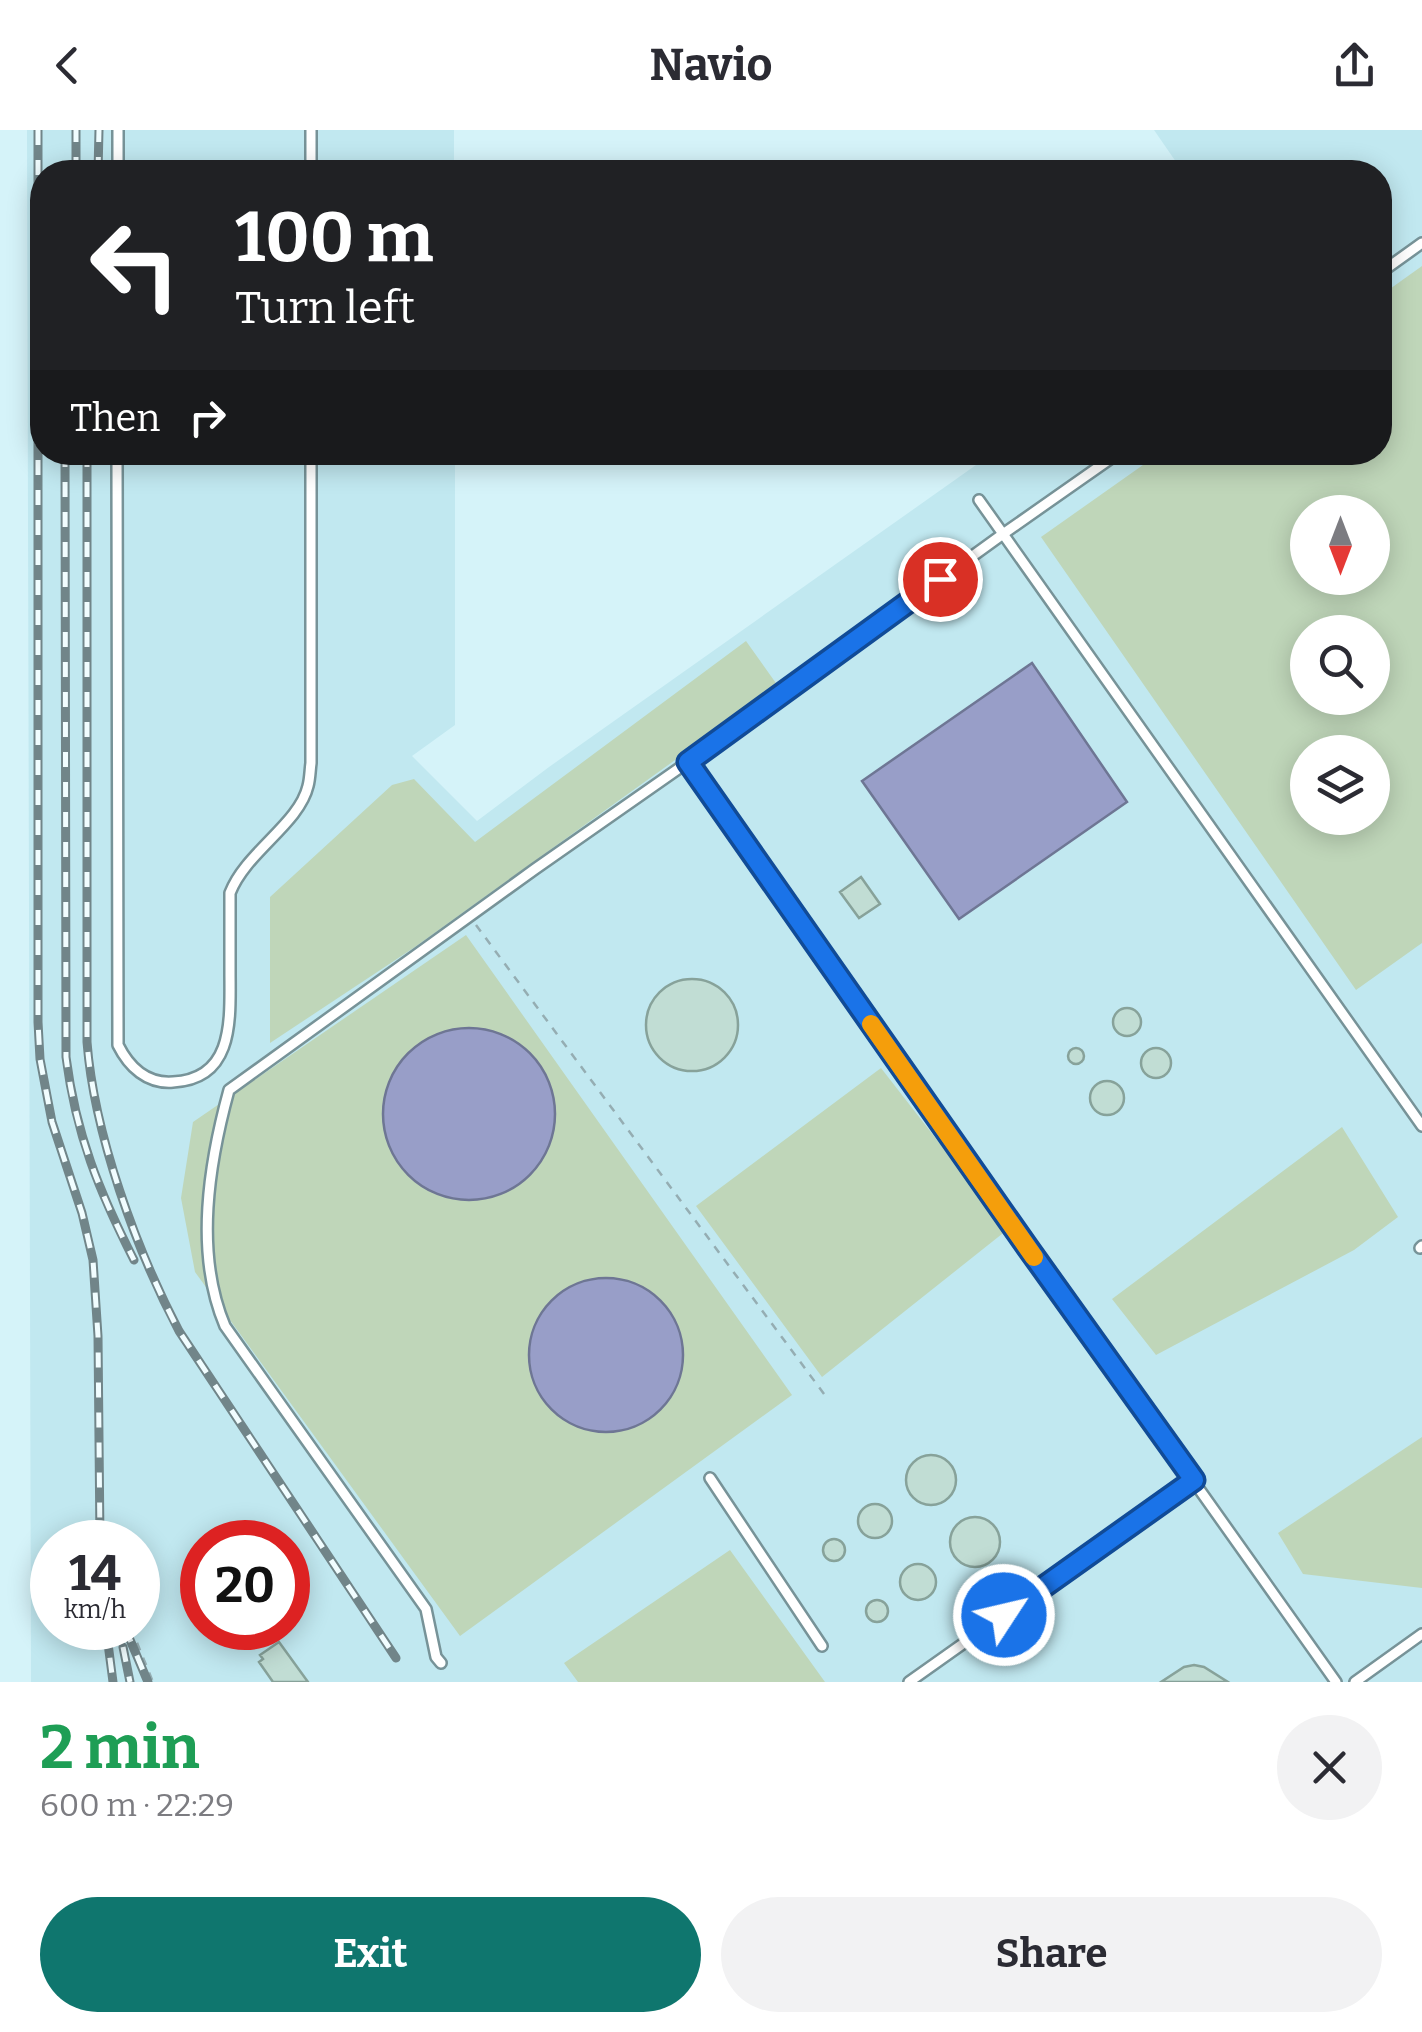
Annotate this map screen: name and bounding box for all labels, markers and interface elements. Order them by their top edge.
icon: back [40,38,95,93]
text: Navio [650,38,772,92]
icon: share [1327,38,1382,93]
text: 100 m [235,196,434,280]
icon: left [70,200,200,330]
text: Turn left [235,281,415,335]
icon: right [180,390,235,445]
text: Then [70,395,160,441]
north arrow [1290,495,1390,595]
map controls [1290,495,1390,835]
pin [898,537,983,622]
icon: arrive [913,552,968,607]
button: search [1290,615,1390,715]
button: layers [1290,735,1390,835]
speed limit sign: 20 [180,1520,310,1650]
text: 14 [69,1543,121,1603]
position arrow [952,1563,1056,1667]
text: km/h [64,1595,126,1625]
text: 2 min [40,1712,200,1784]
button: close [1277,1715,1382,1820]
text: 600 m · 22:29 [40,1786,234,1824]
button: Exit [40,1897,701,2012]
button: Share [721,1897,1382,2012]

